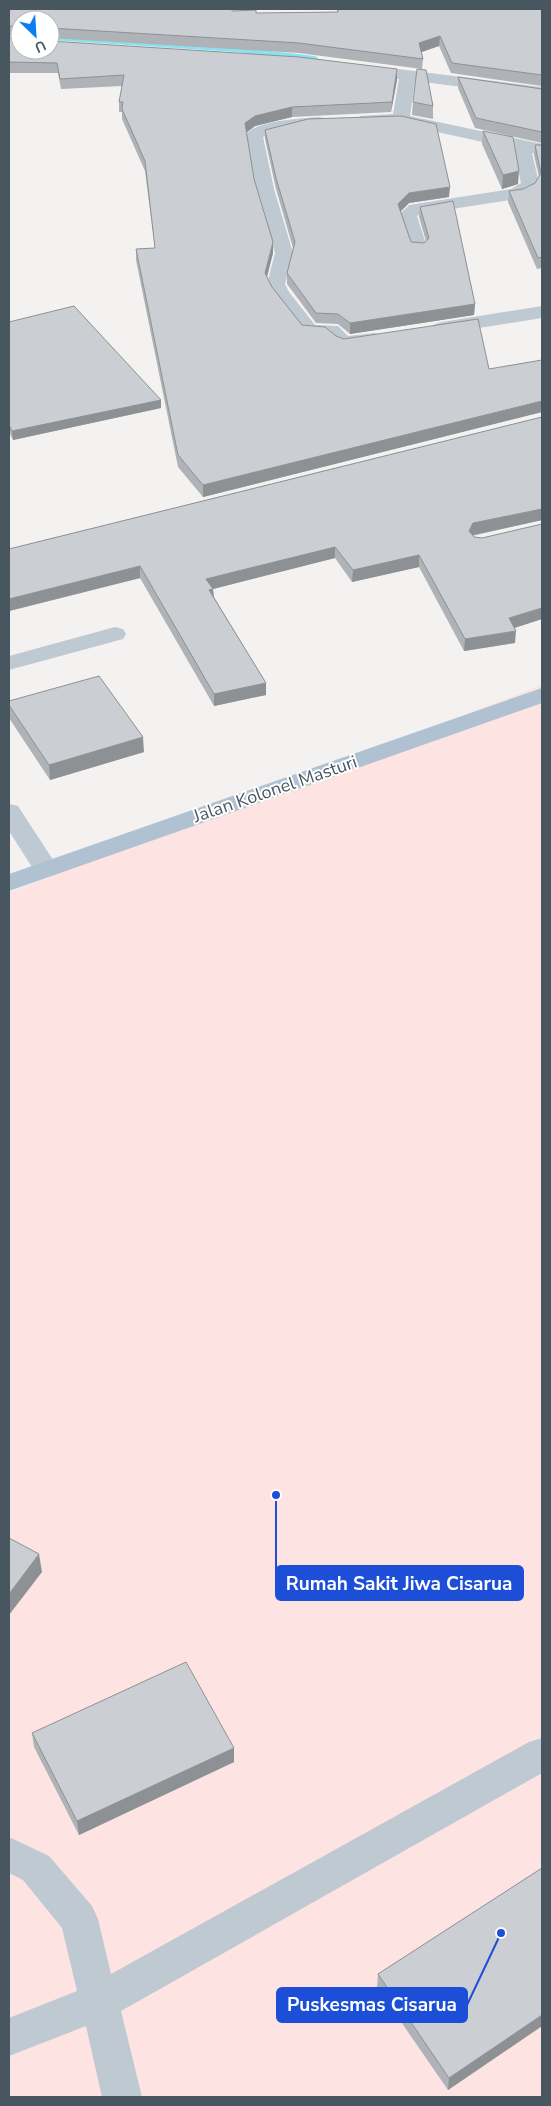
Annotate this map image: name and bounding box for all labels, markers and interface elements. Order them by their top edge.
north arrow [10,10,60,60]
text: U [32,36,49,57]
street label: Jalan Kolonel Masturi [189,750,360,829]
callout: Rumah Sakit Jiwa Cisarua [276,1566,523,1600]
text: Rumah Sakit Jiwa Cisarua [286,1571,512,1597]
callout: Puskesmas Cisarua [277,1988,467,2022]
text: Puskesmas Cisarua [287,1992,457,2018]

